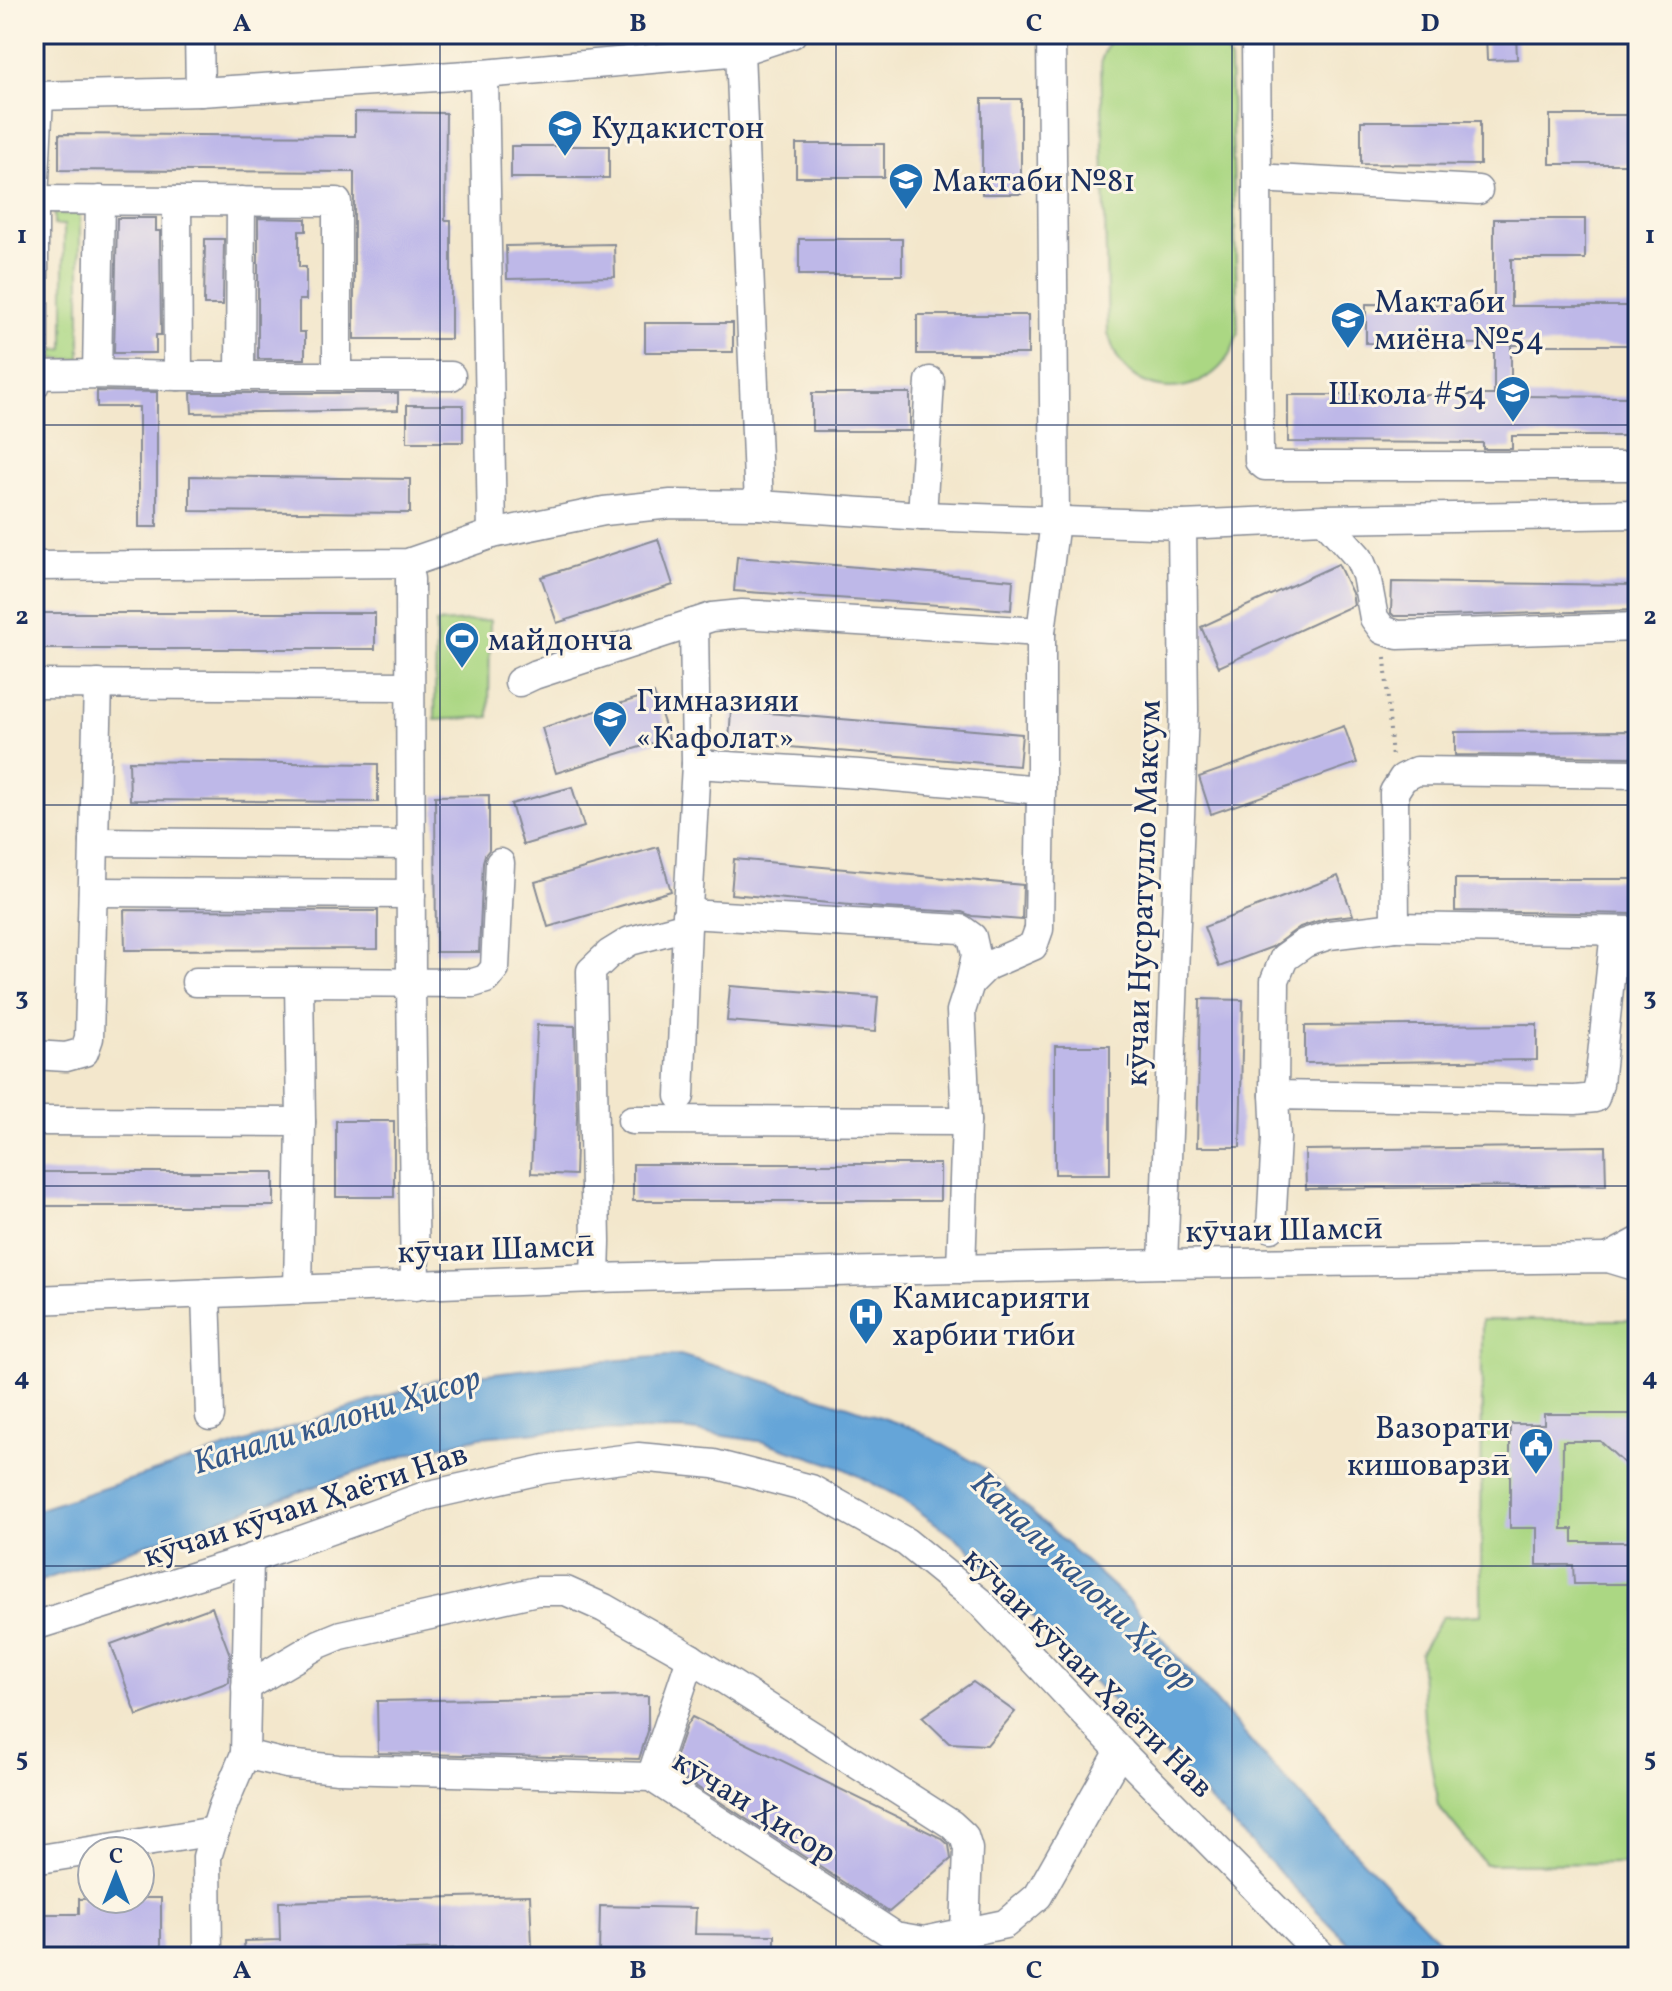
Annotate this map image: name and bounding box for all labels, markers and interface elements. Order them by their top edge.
text: A [233,6,252,42]
text: B [629,6,647,42]
text: C [1026,6,1042,42]
text: D [1420,6,1440,42]
school or university icon: Кудакистон [546,108,584,158]
place label: Кудакистон [591,108,764,152]
school or university icon: Мактаби №81 [887,161,925,211]
place label: Мактаби №81 [932,161,1136,205]
text: 1 [17,218,27,254]
text: 1 [1645,218,1655,254]
place label: Мактаби миёна №54 [1374,282,1544,363]
school or university icon: Мактаби миёна №54 [1329,300,1367,350]
place label: Школа #54 [1328,374,1487,418]
school or university icon: Школа #54 [1494,374,1532,424]
text: 2 [15,599,29,635]
text: 2 [1643,599,1657,635]
sports icon: майдонча [443,620,481,670]
place label: майдонча [488,620,633,664]
place label: Гимназияи «Кафолат» [636,681,799,762]
school or university icon: Гимназияи «Кафолат» [591,699,629,749]
street label: кӯчаи Нусратулло Максум [1116,699,1174,1087]
text: 3 [15,980,29,1016]
text: 3 [1643,980,1657,1016]
street label: кӯчаи Шамсӣ [1185,1208,1383,1256]
street label: кӯчаи Шамсӣ [397,1226,596,1276]
place label: Камисарияти харбии тиби [892,1278,1090,1359]
hospital icon: Камисарияти харбии тиби [847,1296,885,1346]
water label: Канали калони Ҳисор [187,1356,487,1488]
text: 4 [14,1360,30,1396]
text: 4 [1642,1360,1658,1396]
place label: Вазорати кишоварзӣ [1347,1408,1510,1489]
public building icon: Вазорати кишоварзӣ [1517,1426,1555,1476]
street label: кӯчаи кӯчаи Ҳаёти Нав [138,1434,474,1580]
water label: Канали калони Ҳисор [959,1462,1206,1703]
street label: кӯчаи кӯчаи Ҳаёти Нав [952,1539,1222,1809]
text: 5 [16,1741,28,1777]
street label: кӯчаи Ҳисор [663,1741,844,1876]
text: 5 [1644,1741,1656,1777]
north arrow [76,1835,156,1915]
text: С [109,1842,123,1873]
text: A [233,1953,252,1989]
text: B [629,1953,647,1989]
text: C [1026,1953,1042,1989]
text: D [1420,1953,1440,1989]

